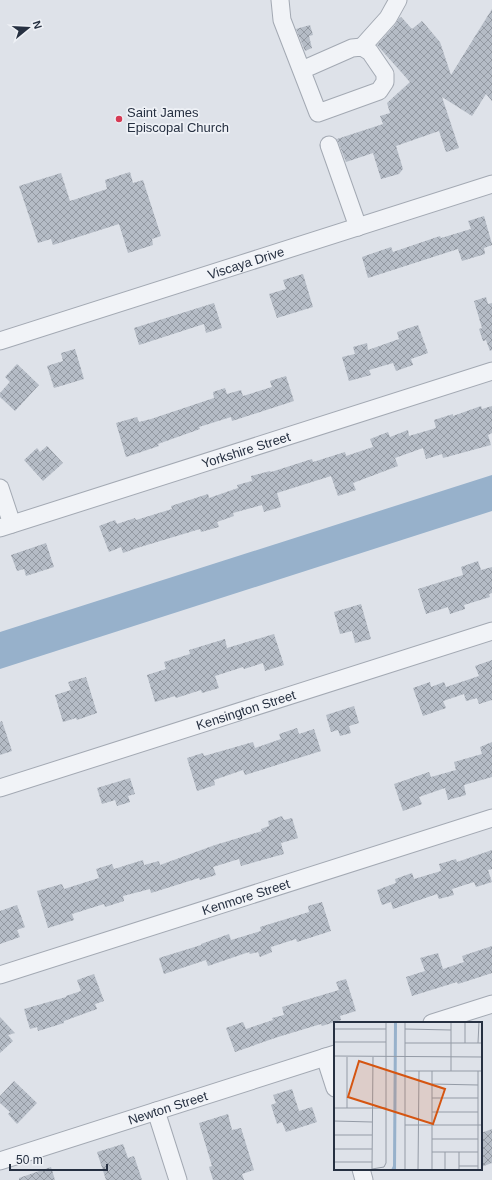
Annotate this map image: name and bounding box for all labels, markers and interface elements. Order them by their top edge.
north arrow [8,8,48,48]
text: N [31,19,44,31]
place label: Saint James Episcopal Church [127,105,229,135]
marker: Saint James Episcopal Church [114,114,124,124]
street label: Viscaya Drive [206,244,286,282]
street label: Yorkshire Street [200,429,292,471]
street label: Kensington Street [194,687,298,733]
street label: Kenmore Street [200,876,292,918]
inset map [334,1022,482,1170]
street label: Newton Street [126,1088,210,1128]
scale bar [10,1146,107,1172]
text: 50 m [16,1153,43,1167]

